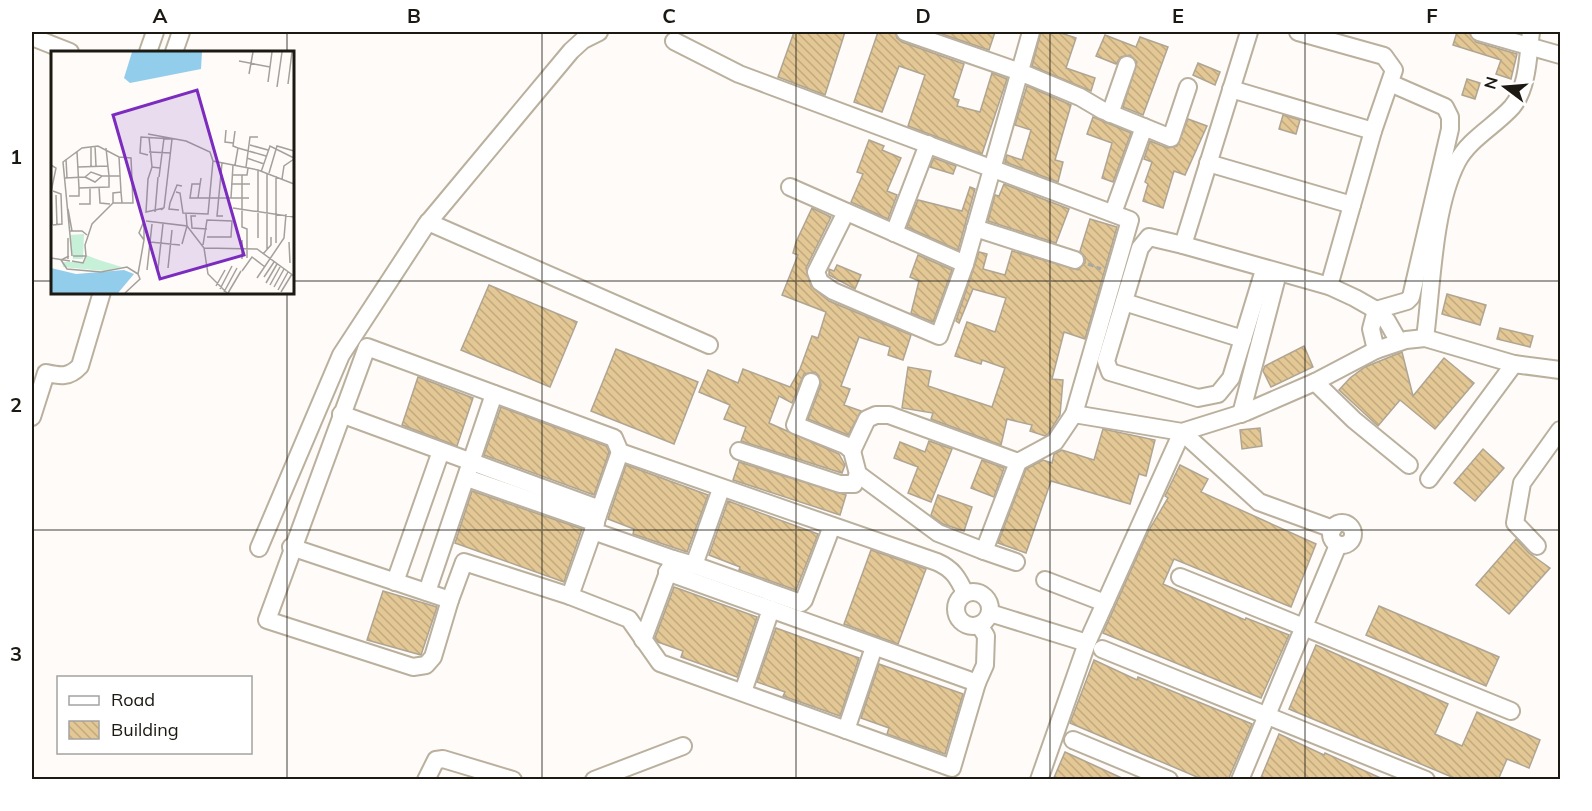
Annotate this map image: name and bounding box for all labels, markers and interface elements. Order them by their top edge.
text: A [153,3,168,28]
text: B [407,3,421,28]
text: C [662,3,676,28]
text: D [915,3,931,28]
text: E [1172,3,1184,28]
text: F [1426,3,1438,28]
inset map [51,51,294,294]
north arrow [1475,57,1535,117]
text: N [1479,74,1502,91]
text: 1 [10,144,22,169]
text: 2 [10,392,22,417]
text: 3 [10,641,22,666]
legend [57,676,252,754]
text: Road [111,688,155,711]
text: Building [111,718,179,741]

